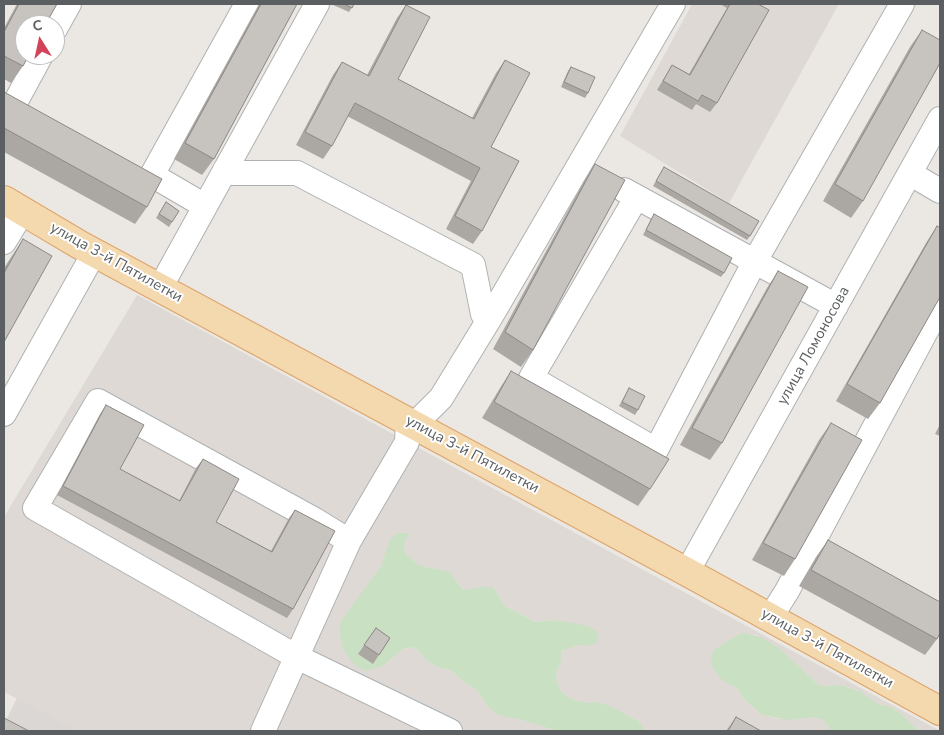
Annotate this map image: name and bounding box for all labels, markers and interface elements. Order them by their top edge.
north arrow [15,15,65,65]
text: С [31,16,44,36]
street label: улица 3-й Пятилетки [47,219,185,307]
street label: улица Ломоносова [774,284,854,408]
street label: улица 3-й Пятилетки [402,412,542,498]
street label: улица 3-й Пятилетки [758,605,896,693]

